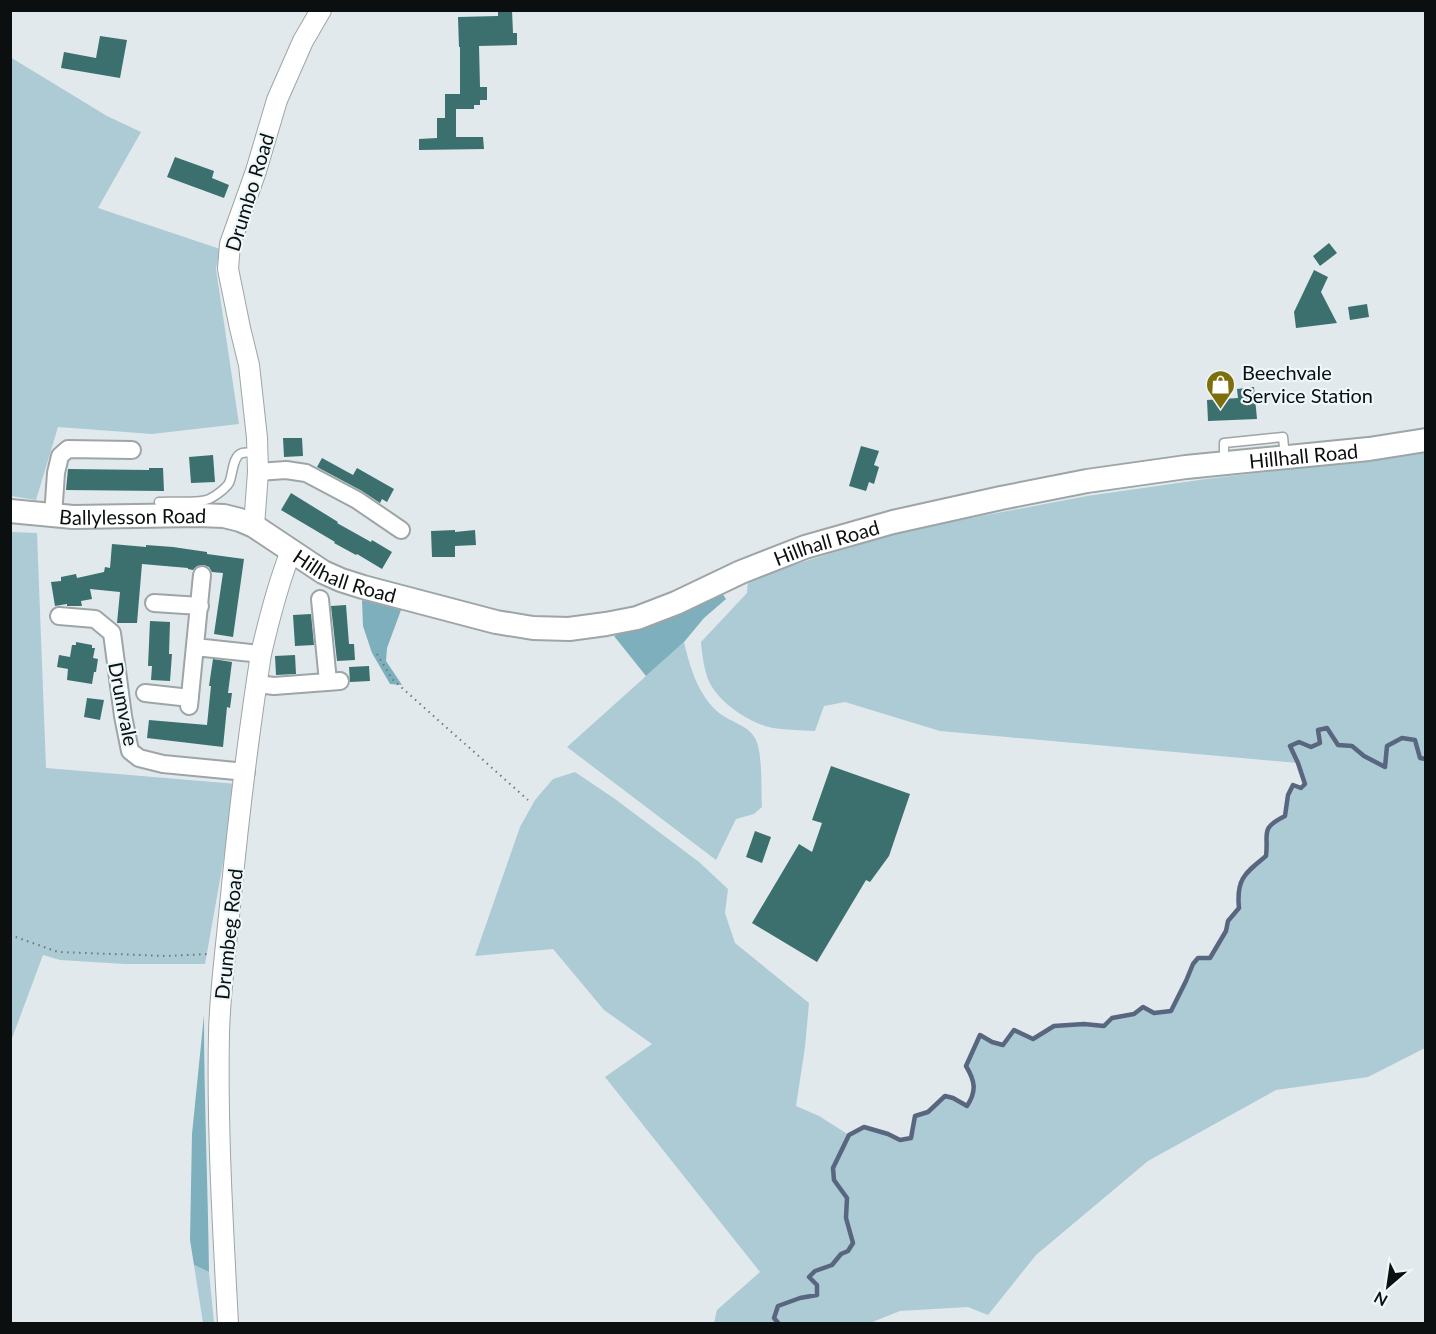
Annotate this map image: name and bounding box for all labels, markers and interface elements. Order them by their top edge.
street label: Drumbo Road [220,130,278,254]
place label: Beechvale Service Station [1242,360,1373,407]
shop icon: Beechvale Service Station [1205,368,1237,410]
street label: Hillhall Road [1248,438,1359,473]
street label: Ballylesson Road [58,503,207,529]
street label: Hillhall Road [770,515,882,570]
street label: Hillhall Road [289,544,399,607]
street label: Drumvale [104,660,144,748]
street label: Drumbeg Road [209,867,247,1001]
north arrow [1358,1256,1418,1316]
text: N [1370,1288,1390,1311]

